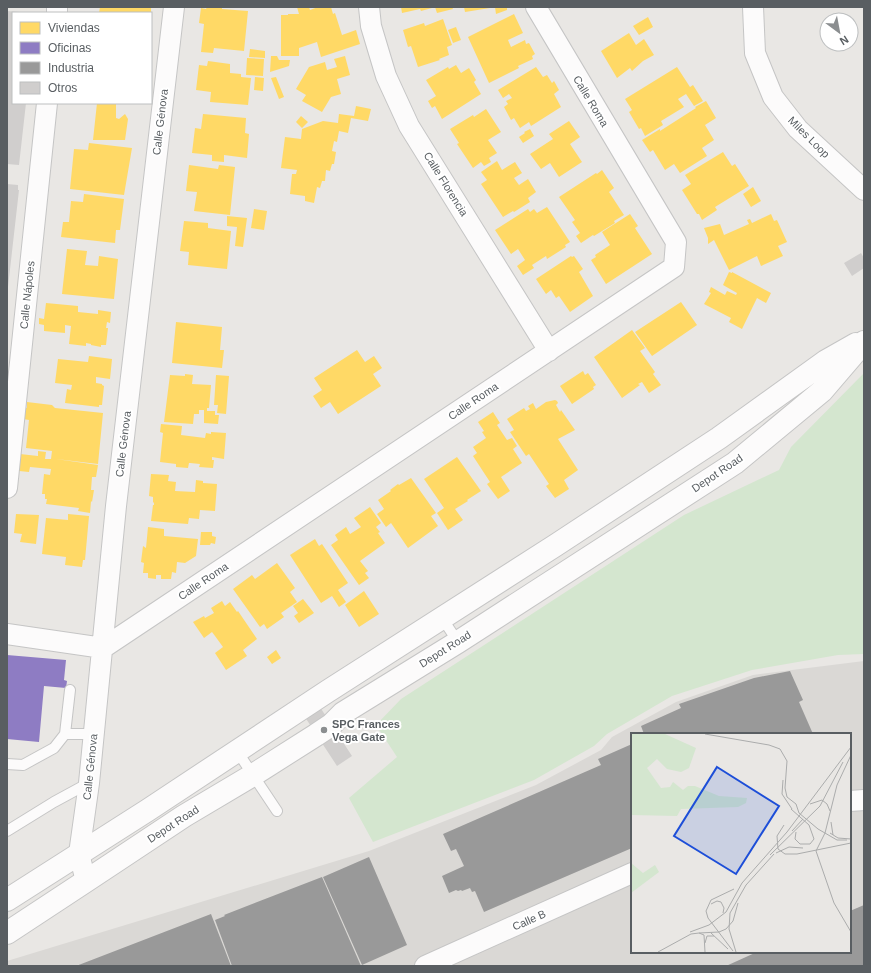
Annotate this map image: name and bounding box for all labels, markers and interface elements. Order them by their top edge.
legend [12,12,152,104]
north arrow [819,12,859,52]
text: Viviendas [48,21,100,35]
text: N [838,33,851,48]
text: Oficinas [48,41,91,55]
text: Industria [48,61,94,75]
street label: Calle Roma [571,73,611,129]
text: Otros [48,81,77,95]
street label: Calle Génova [150,87,170,156]
street label: Miles Loop [786,114,832,160]
street label: Calle Florencia [421,150,471,219]
street label: Calle Nápoles [17,260,37,330]
street label: Calle Roma [446,379,501,422]
street label: Calle Génova [113,409,133,478]
street label: Depot Road [689,452,745,494]
street label: Calle Roma [176,559,231,602]
street label: Depot Road [417,628,473,670]
place label: SPC Frances Vega Gate [332,718,400,743]
marker: SPC Frances Vega Gate [319,725,329,735]
street label: Calle Génova [81,732,100,801]
inset map [631,733,851,953]
street label: Depot Road [145,803,201,845]
street label: Calle B [510,907,548,933]

